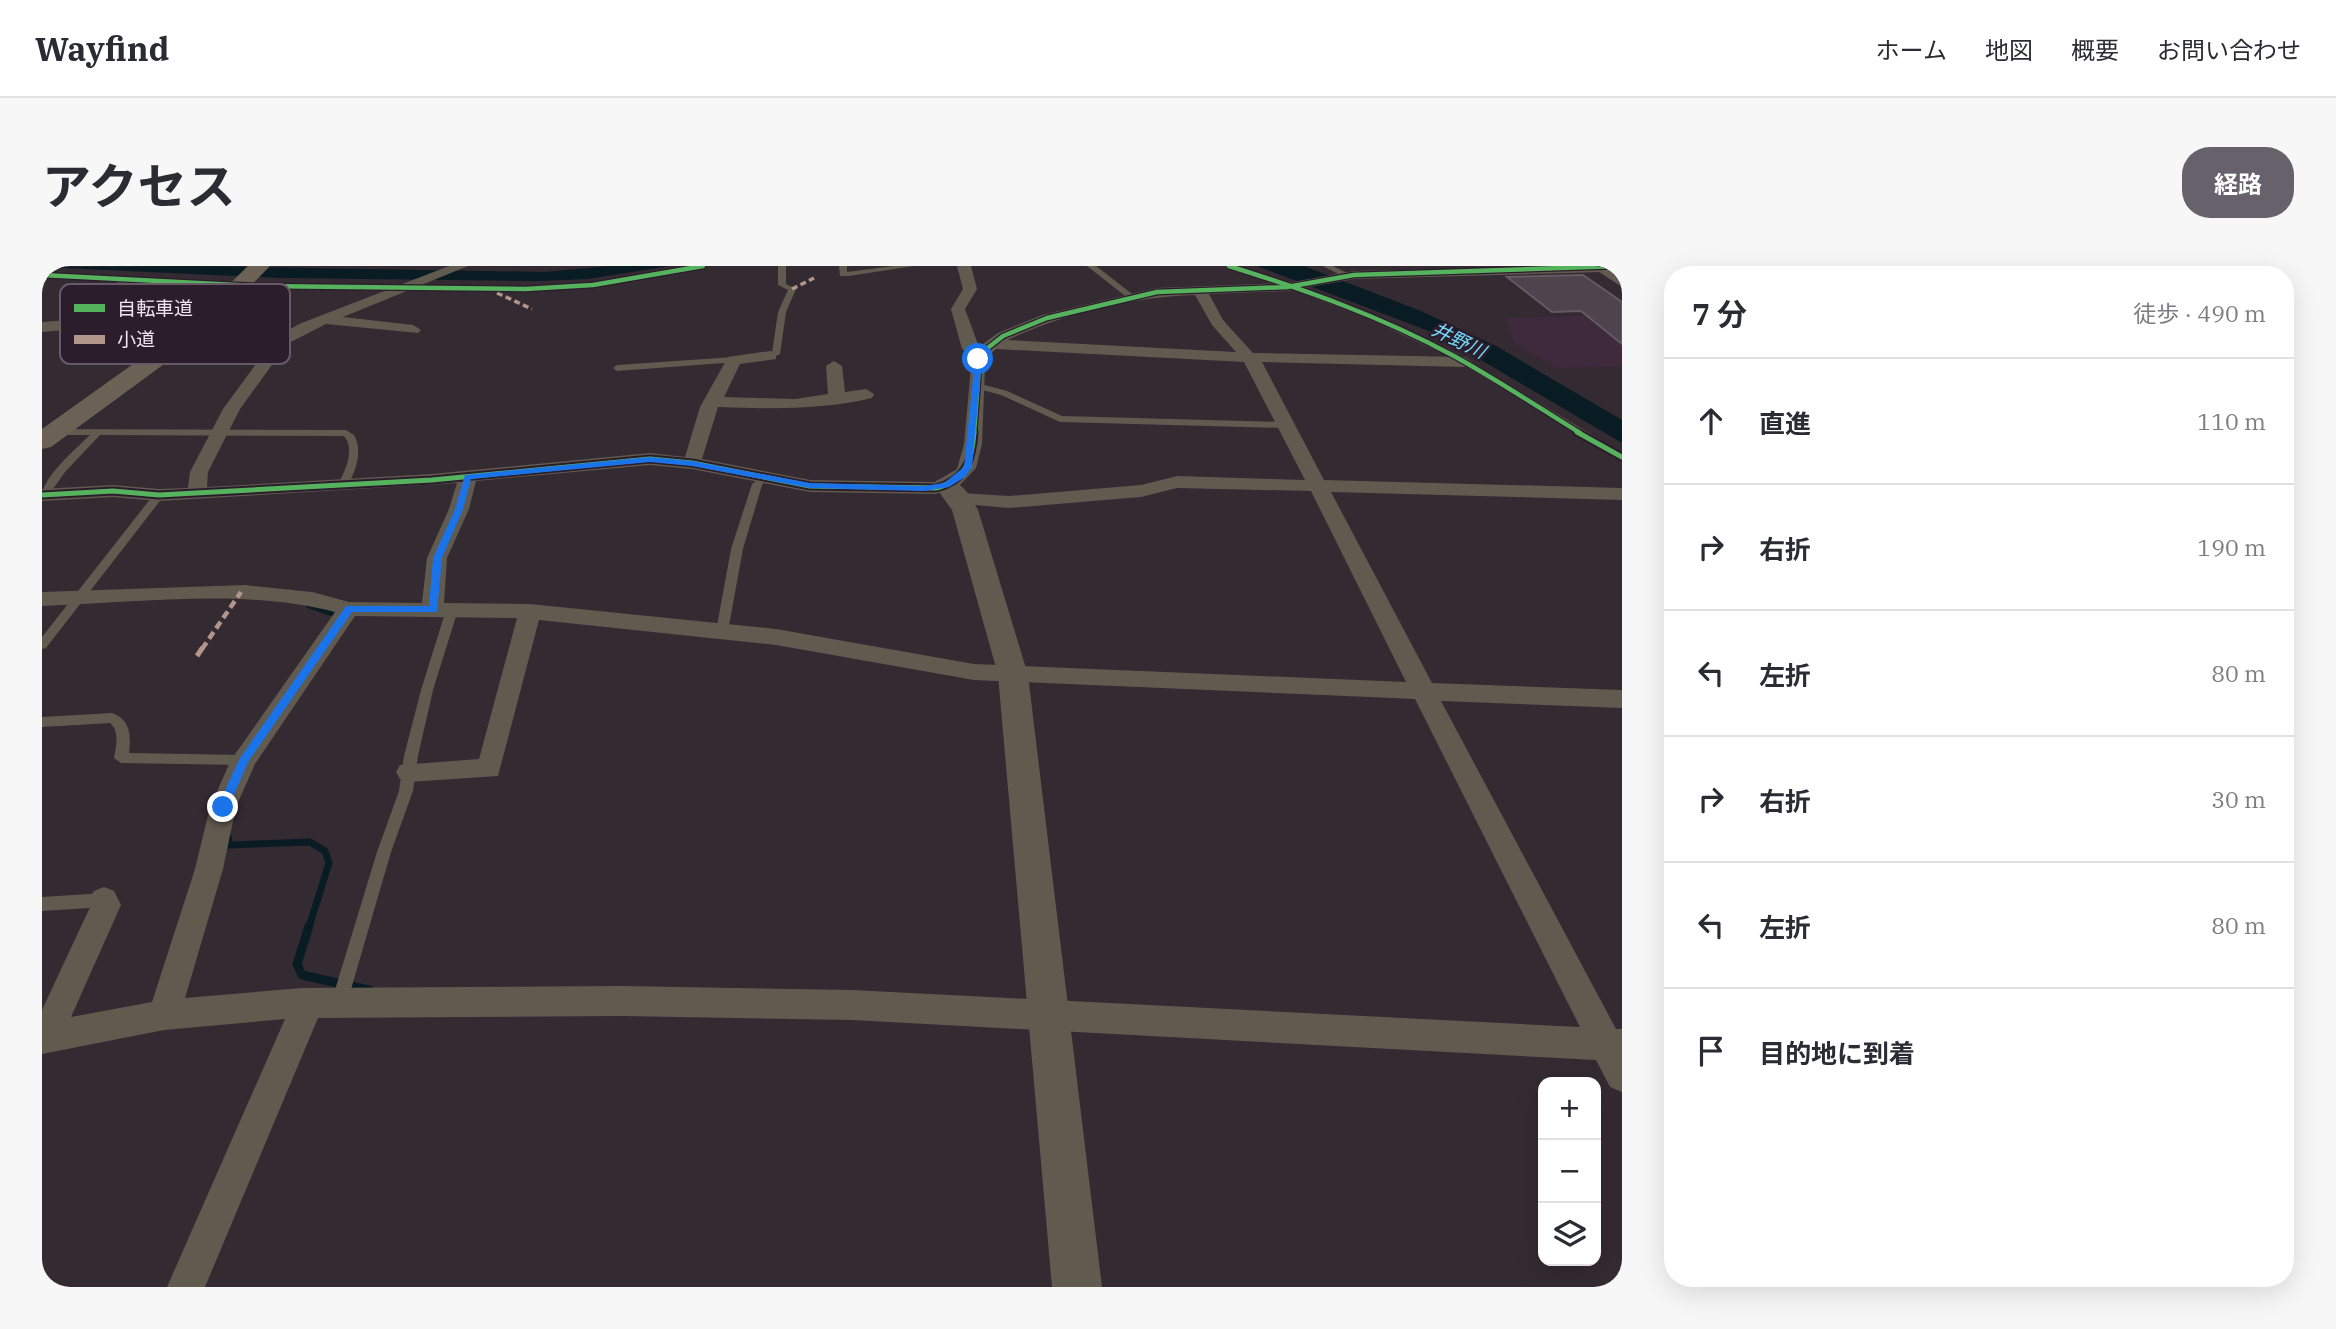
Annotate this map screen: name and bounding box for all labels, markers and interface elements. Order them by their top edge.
text: Wayfind [35,27,169,70]
text: ホーム [1876,34,1947,66]
text: 地図 [1985,34,2033,66]
text: 概要 [2071,34,2119,66]
text: お問い合わせ [2157,34,2301,66]
button: 経路 [2182,147,2294,218]
text: アクセス [42,154,236,217]
legend [60,284,290,364]
text: 7 分 [1692,294,1747,333]
text: 自転車道 [117,296,193,320]
text: 徒歩 · 490 m [2133,298,2266,328]
water label: 井野川 [1428,317,1492,364]
text: 小道 [117,327,155,351]
route start [962,343,993,374]
icon: ahead [1692,402,1730,440]
text: 直進 [1759,406,1811,440]
text: 110 m [2197,406,2266,436]
icon: right [1692,528,1730,566]
text: 右折 [1759,532,1811,566]
text: 190 m [2197,532,2266,562]
icon: left [1692,654,1730,692]
text: 左折 [1759,658,1811,692]
text: 80 m [2211,658,2266,688]
icon: right [1692,780,1730,818]
text: 右折 [1759,784,1811,818]
text: 30 m [2211,784,2266,814]
route end [207,791,238,822]
icon: left [1692,906,1730,944]
text: 左折 [1759,910,1811,944]
text: 80 m [2211,910,2266,940]
icon: arrive [1692,1032,1730,1070]
text: 目的地に到着 [1759,1036,1915,1070]
map controls [1538,1077,1601,1266]
button: + [1538,1077,1601,1140]
button: − [1538,1140,1601,1203]
button: layers [1538,1203,1601,1266]

